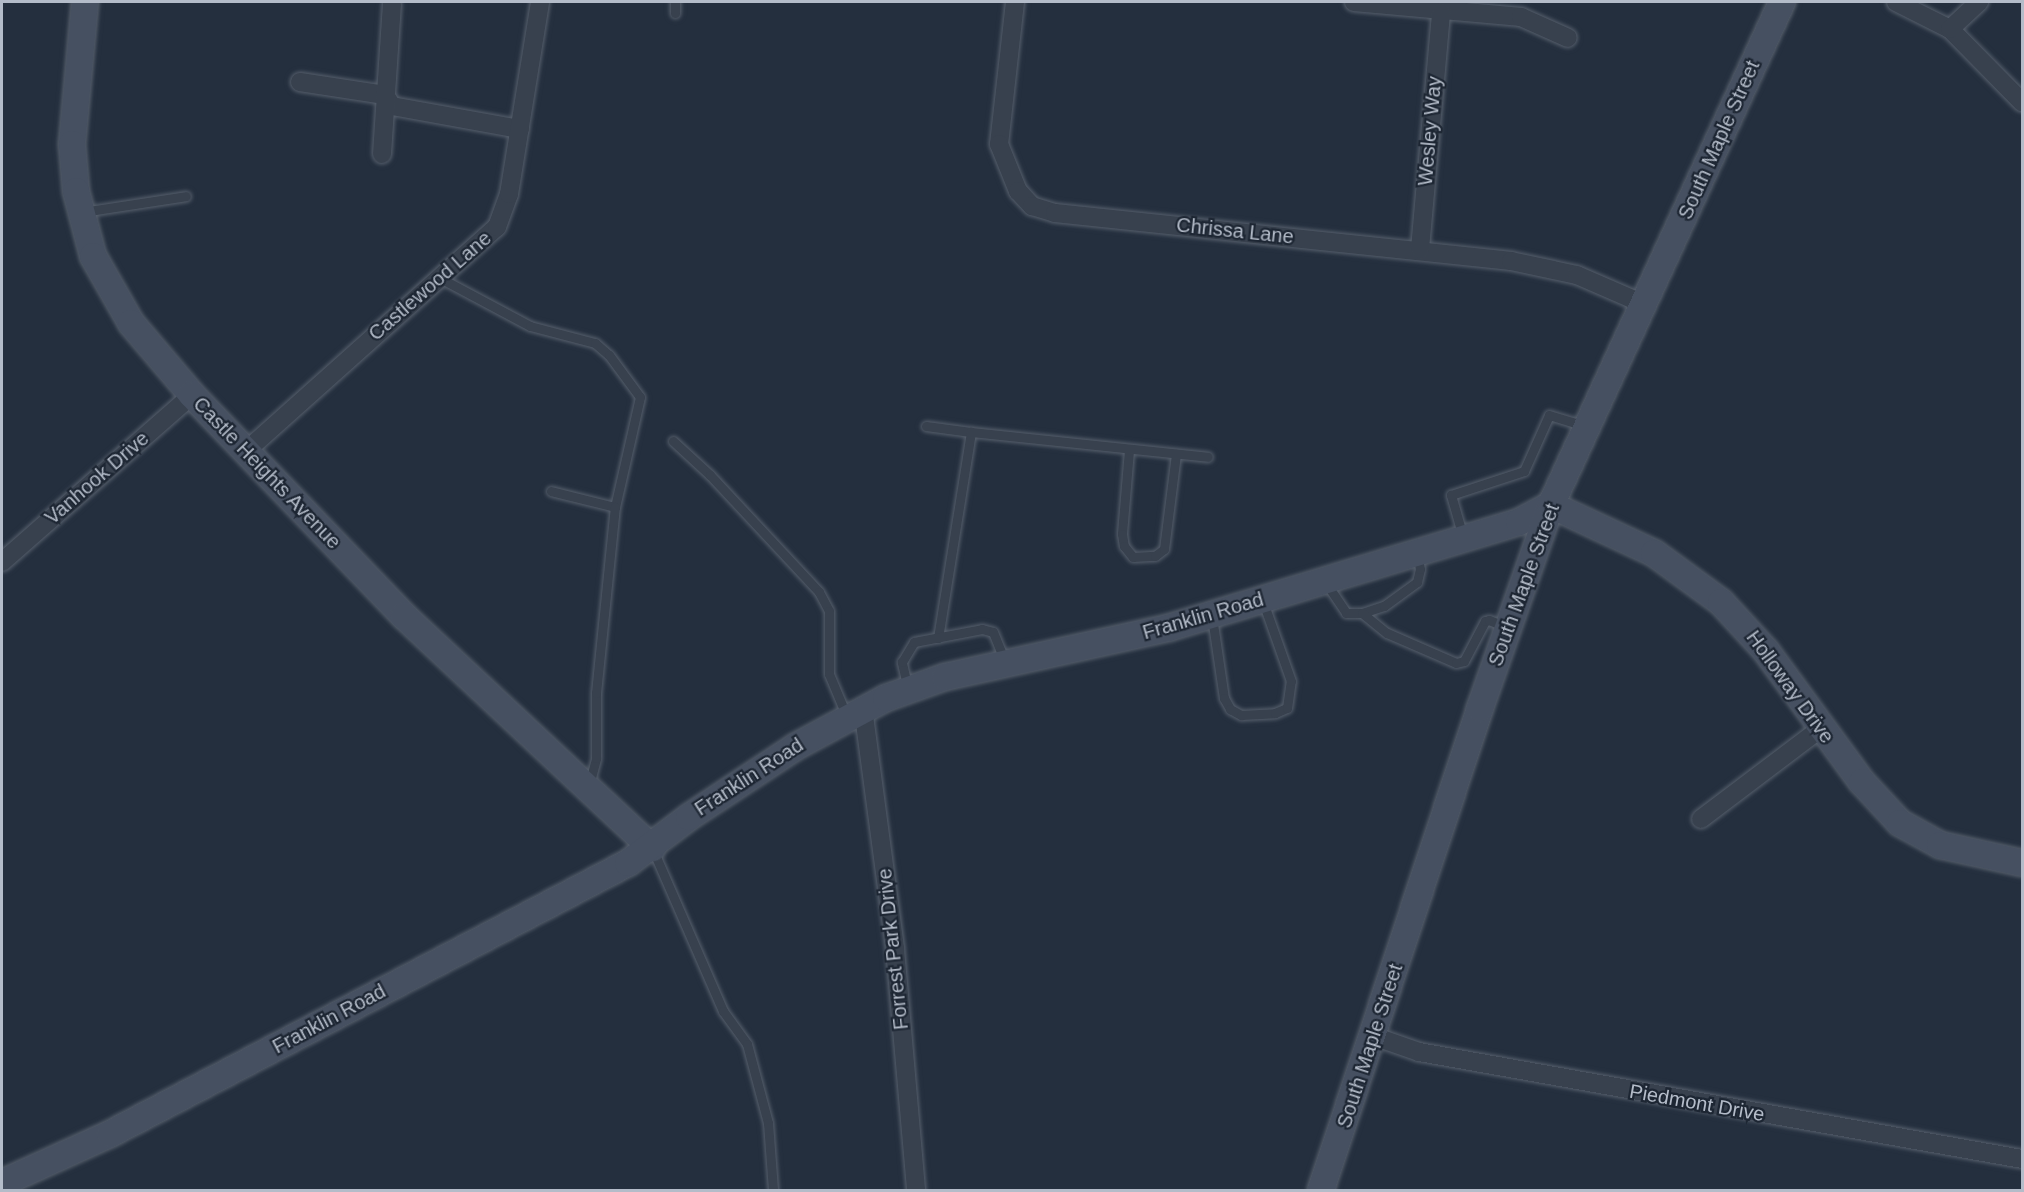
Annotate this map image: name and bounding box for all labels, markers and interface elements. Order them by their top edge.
street label: South Maple Street [1673,57,1765,223]
street label: Wesley Way [1413,75,1447,187]
street label: Chrissa Lane [1175,213,1295,249]
street label: Castlewood Lane [364,226,496,346]
street label: Castle Heights Avenue [188,392,346,554]
street label: Vanhook Drive [40,426,154,530]
street label: South Maple Street [1483,500,1565,670]
street label: Franklin Road [1140,587,1266,645]
street label: Holloway Drive [1741,626,1839,748]
street label: Franklin Road [690,733,808,821]
street label: Forrest Park Drive [873,867,913,1031]
street label: South Maple Street [1332,961,1408,1131]
street label: Franklin Road [268,979,390,1059]
street label: Piedmont Drive [1628,1079,1766,1127]

